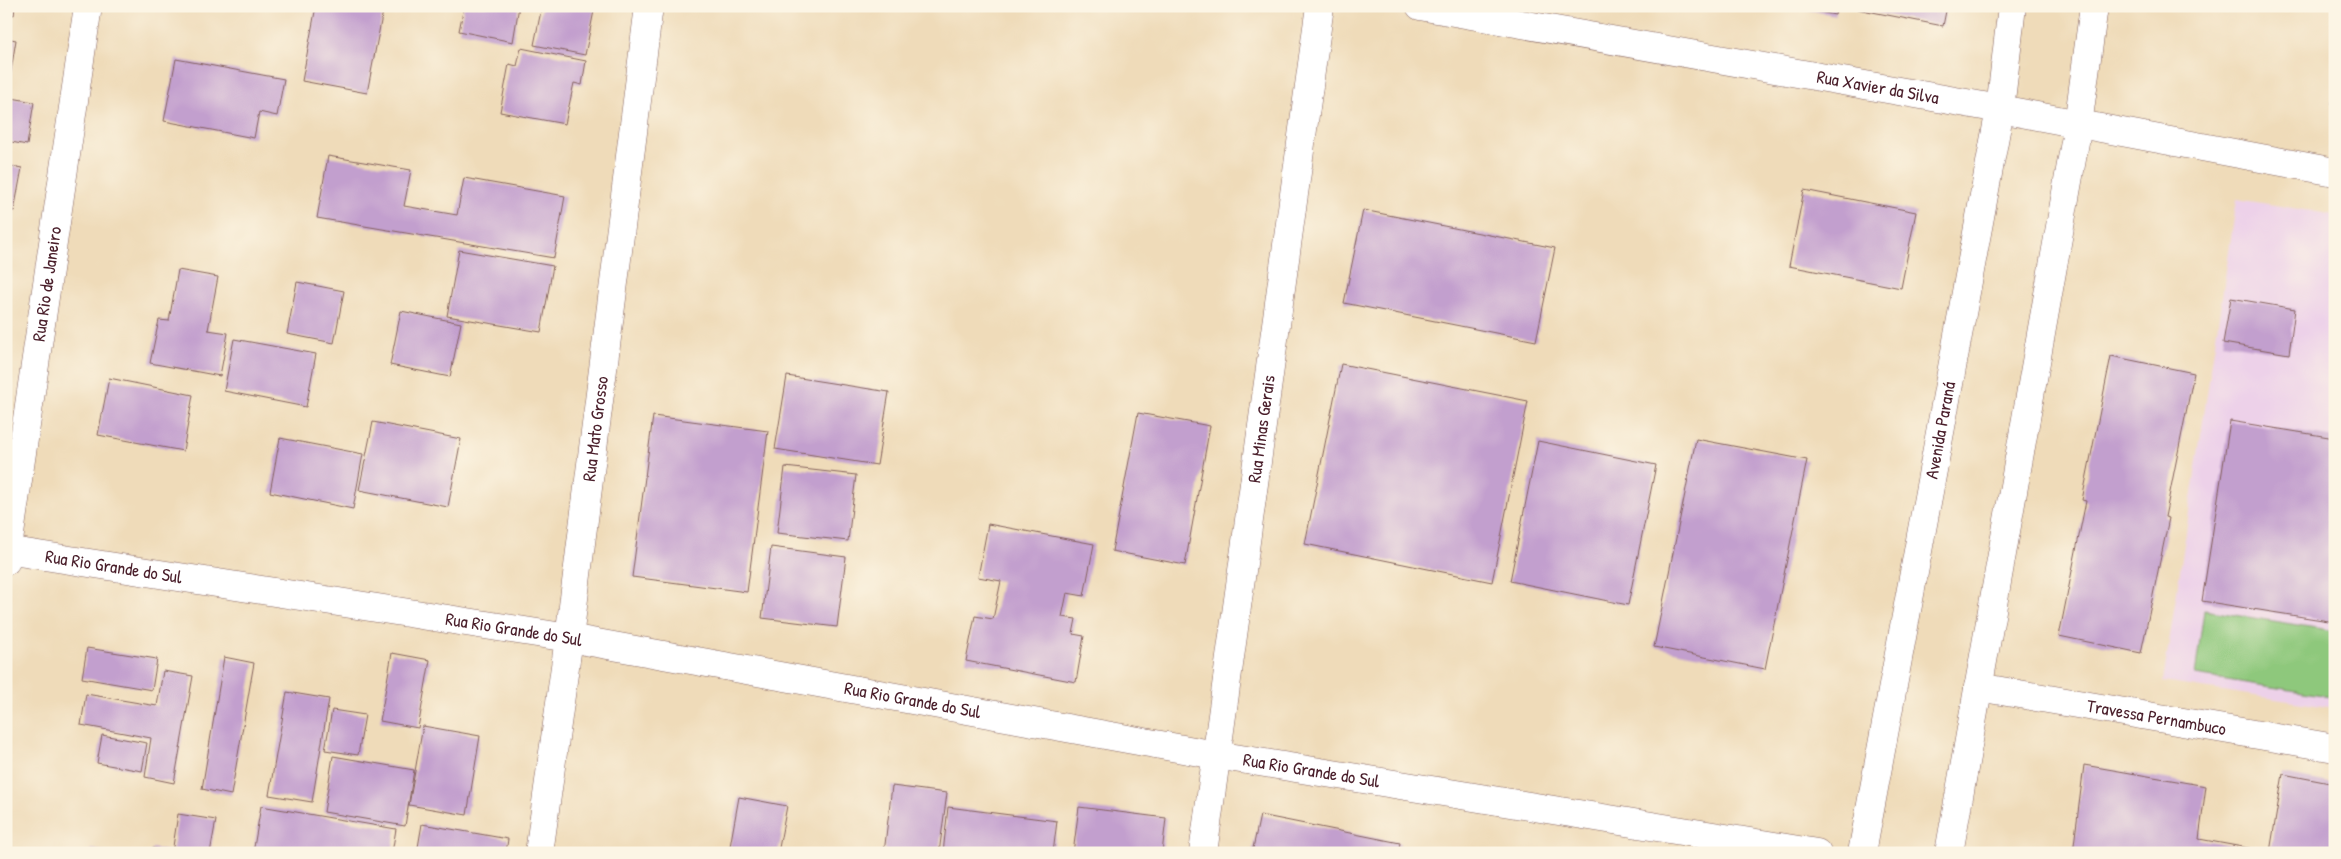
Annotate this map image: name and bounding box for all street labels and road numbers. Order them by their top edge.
street label: Rua Xavier da Silva [1815,64,1941,110]
street label: Rua Rio de Janeiro [26,225,67,343]
street label: Rua Minas Gerais [1241,373,1281,484]
street label: Rua Mato Grosso [576,375,614,483]
street label: Avenida Paraná [1919,379,1961,481]
street label: Rua Rio Grande do Sul [44,543,184,589]
street label: Rua Rio Grande do Sul [444,606,584,652]
street label: Rua Rio Grande do Sul [843,675,983,724]
street label: Travessa Pernambuco [2085,693,2228,741]
street label: Rua Rio Grande do Sul [1241,747,1382,794]

